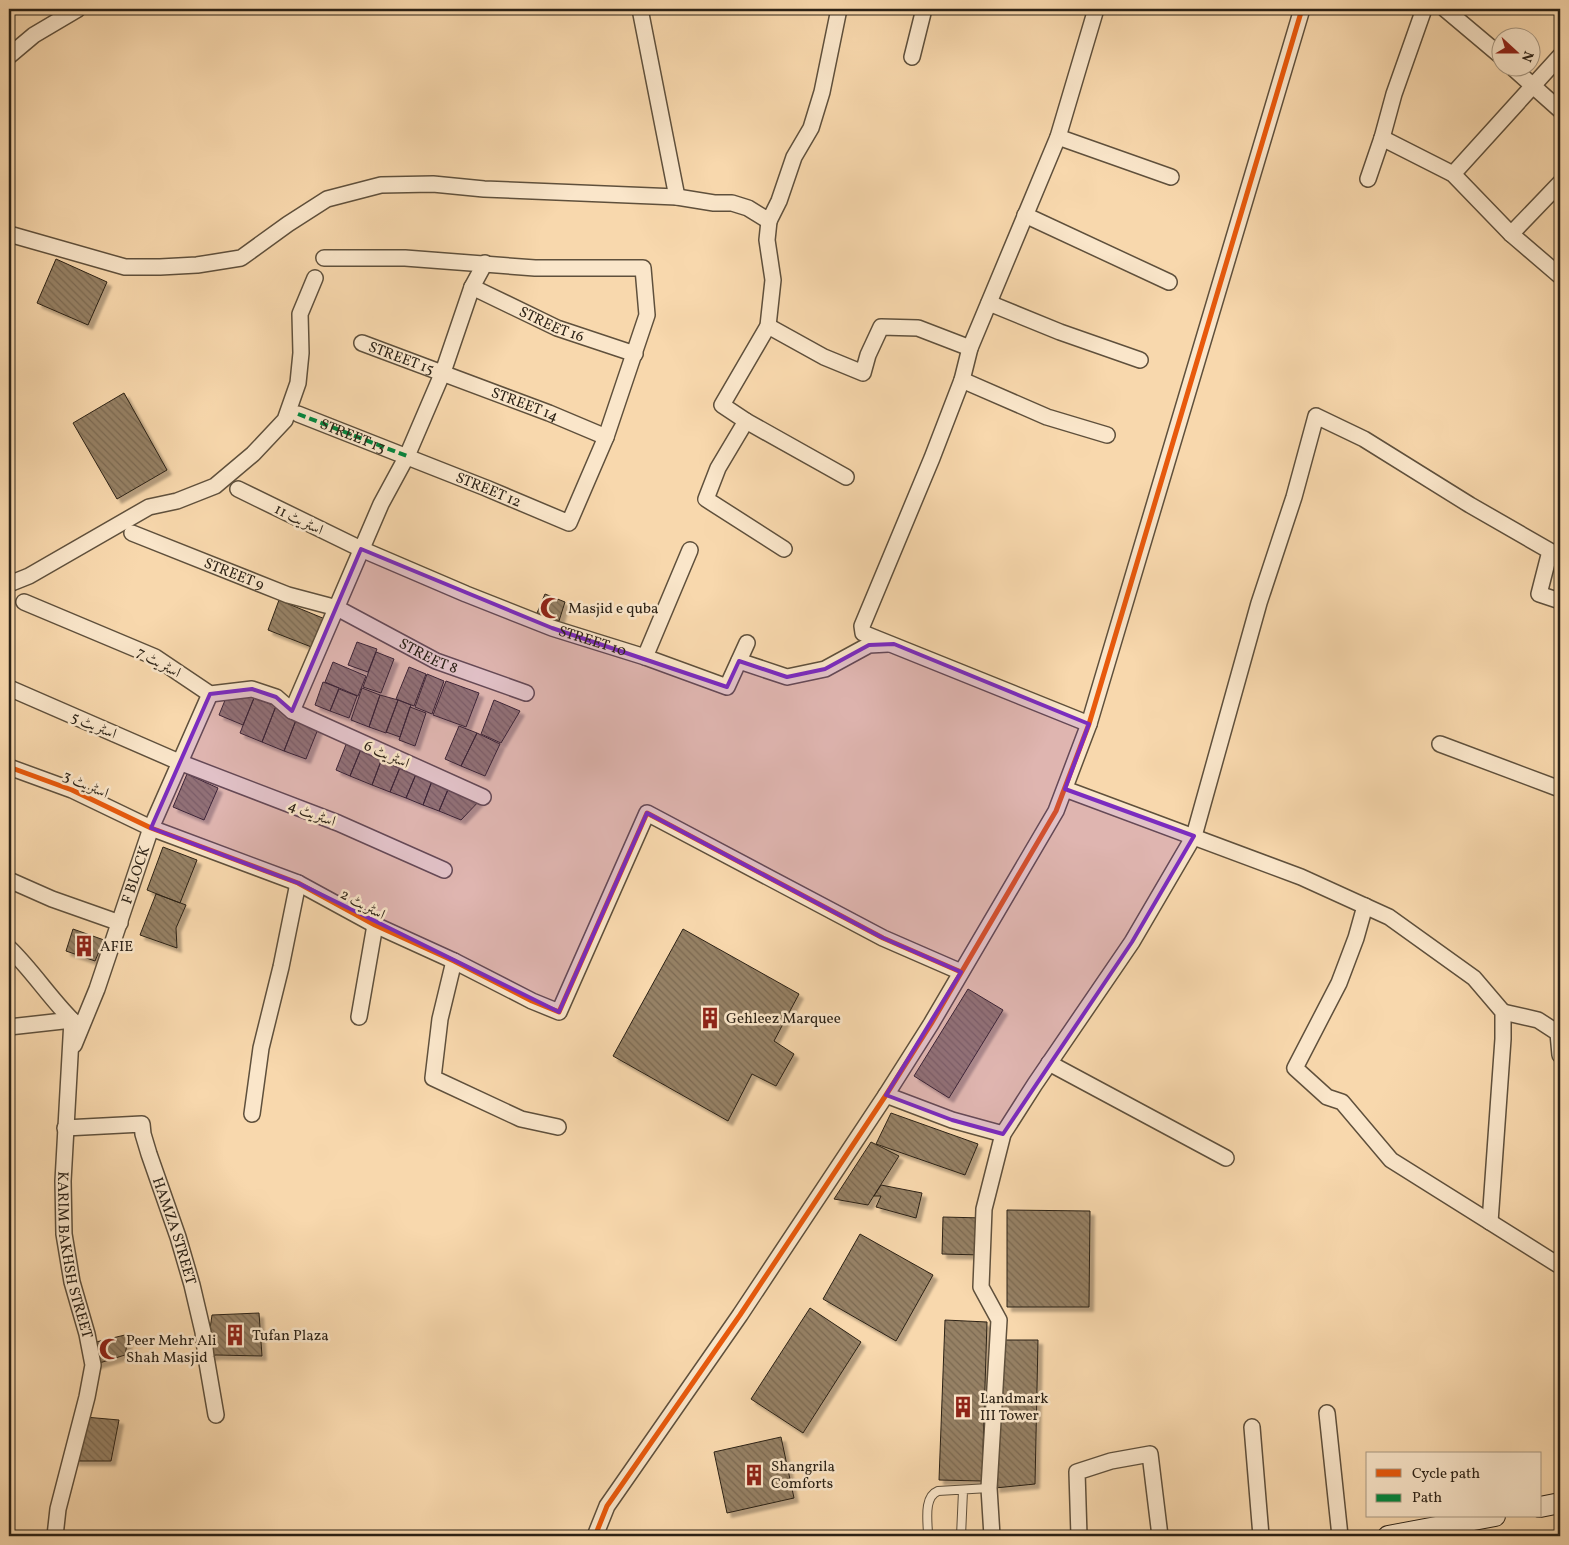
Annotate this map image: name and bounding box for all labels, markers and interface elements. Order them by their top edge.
north arrow [1492,28,1542,78]
text: N [1516,48,1537,64]
street label: STREET 16 [515,302,586,348]
street label: STREET 15 [365,337,437,381]
street label: STREET 14 [488,383,561,428]
street label: STREET 13 [316,415,388,459]
street label: STREET 12 [452,468,524,514]
street label: اسٹریٹ 11 [270,500,326,541]
street label: STREET 9 [200,554,267,597]
mosque icon: Masjid e quba [538,595,564,621]
place label: Masjid e quba [568,599,659,620]
street label: STREET 10 [555,622,629,663]
street label: STREET 8 [395,634,460,680]
street label: اسٹریٹ 7 [132,643,184,684]
street label: اسٹریٹ 5 [67,707,119,745]
street label: اسٹریٹ 6 [360,736,413,775]
street label: اسٹریٹ 3 [59,766,112,805]
street label: اسٹریٹ 4 [285,796,338,833]
street label: F BLOCK [117,843,156,907]
street label: اسٹریٹ 2 [336,885,389,926]
building icon: AFIE [71,933,97,959]
place label: AFIE [100,937,133,958]
building icon: Gehleez Marquee [697,1005,723,1031]
place label: Gehleez Marquee [726,1009,841,1030]
street label: KARIM BAKHSH STREET [51,1171,97,1341]
street label: HAMZA STREET [146,1175,200,1288]
building icon: Tufan Plaza [222,1322,248,1348]
place label: Tufan Plaza [252,1326,329,1347]
place label: Peer Mehr Ali Shah Masjid [126,1331,216,1369]
mosque icon: Peer Mehr Ali Shah Masjid [97,1336,123,1362]
place label: Landmark III Tower [980,1389,1049,1427]
building icon: Landmark III Tower [950,1394,976,1420]
legend [1366,1452,1542,1518]
place label: Shangrila Comforts [771,1457,835,1495]
building icon: Shangrila Comforts [741,1462,767,1488]
text: Cycle path [1412,1464,1480,1485]
text: Path [1412,1488,1442,1509]

